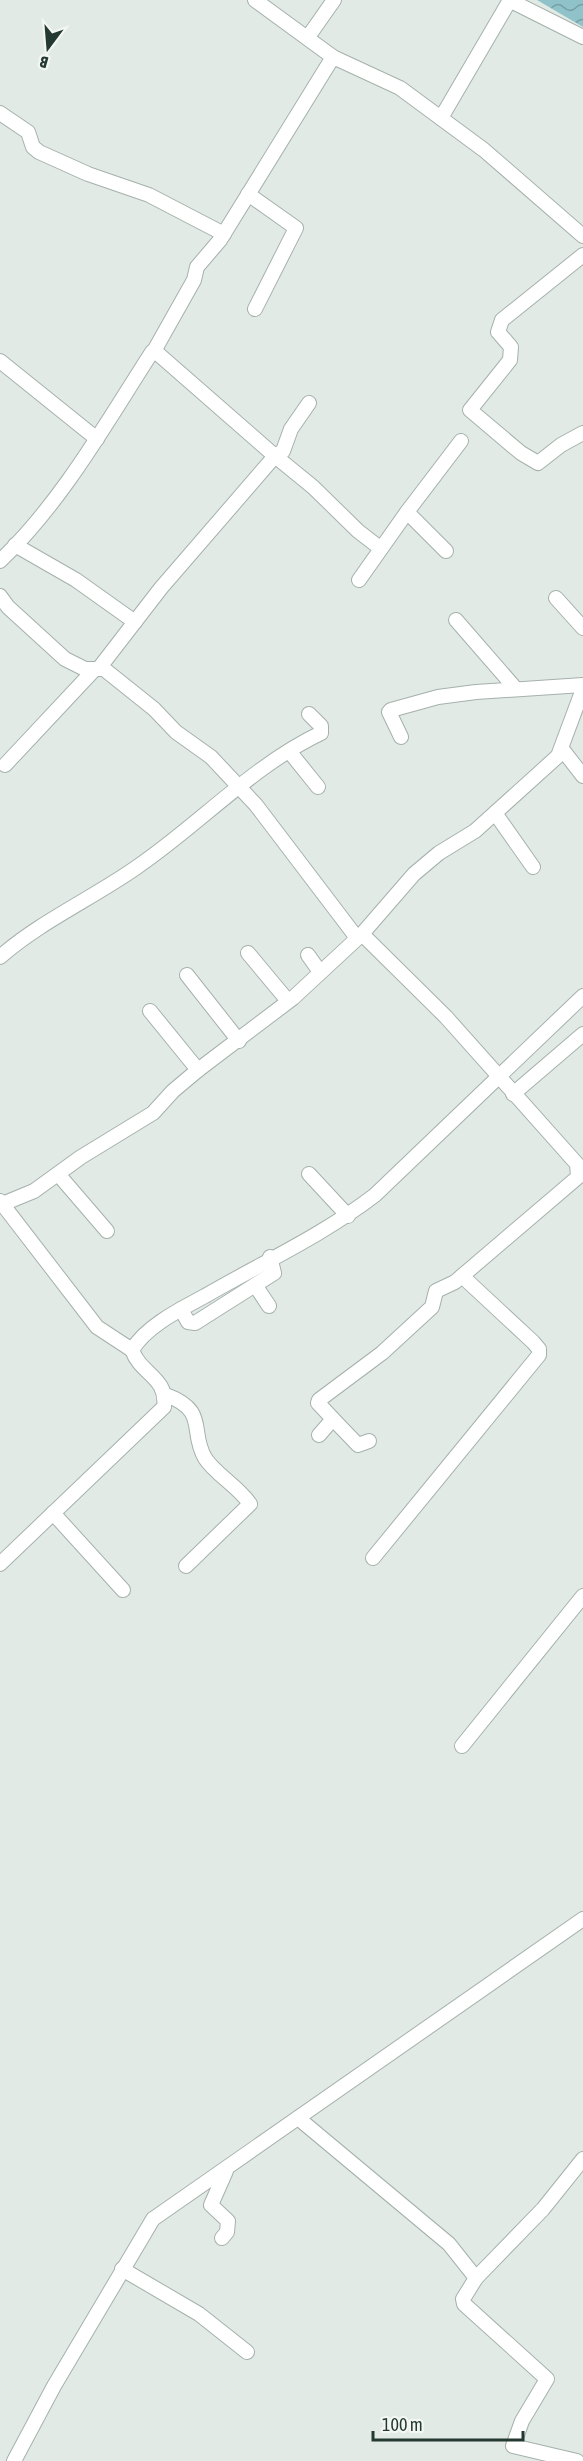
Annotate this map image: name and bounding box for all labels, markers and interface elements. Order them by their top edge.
north arrow [18,18,78,78]
text: B [37,53,50,72]
scale bar [373,2404,523,2442]
text: 100 m [382,2414,423,2435]

